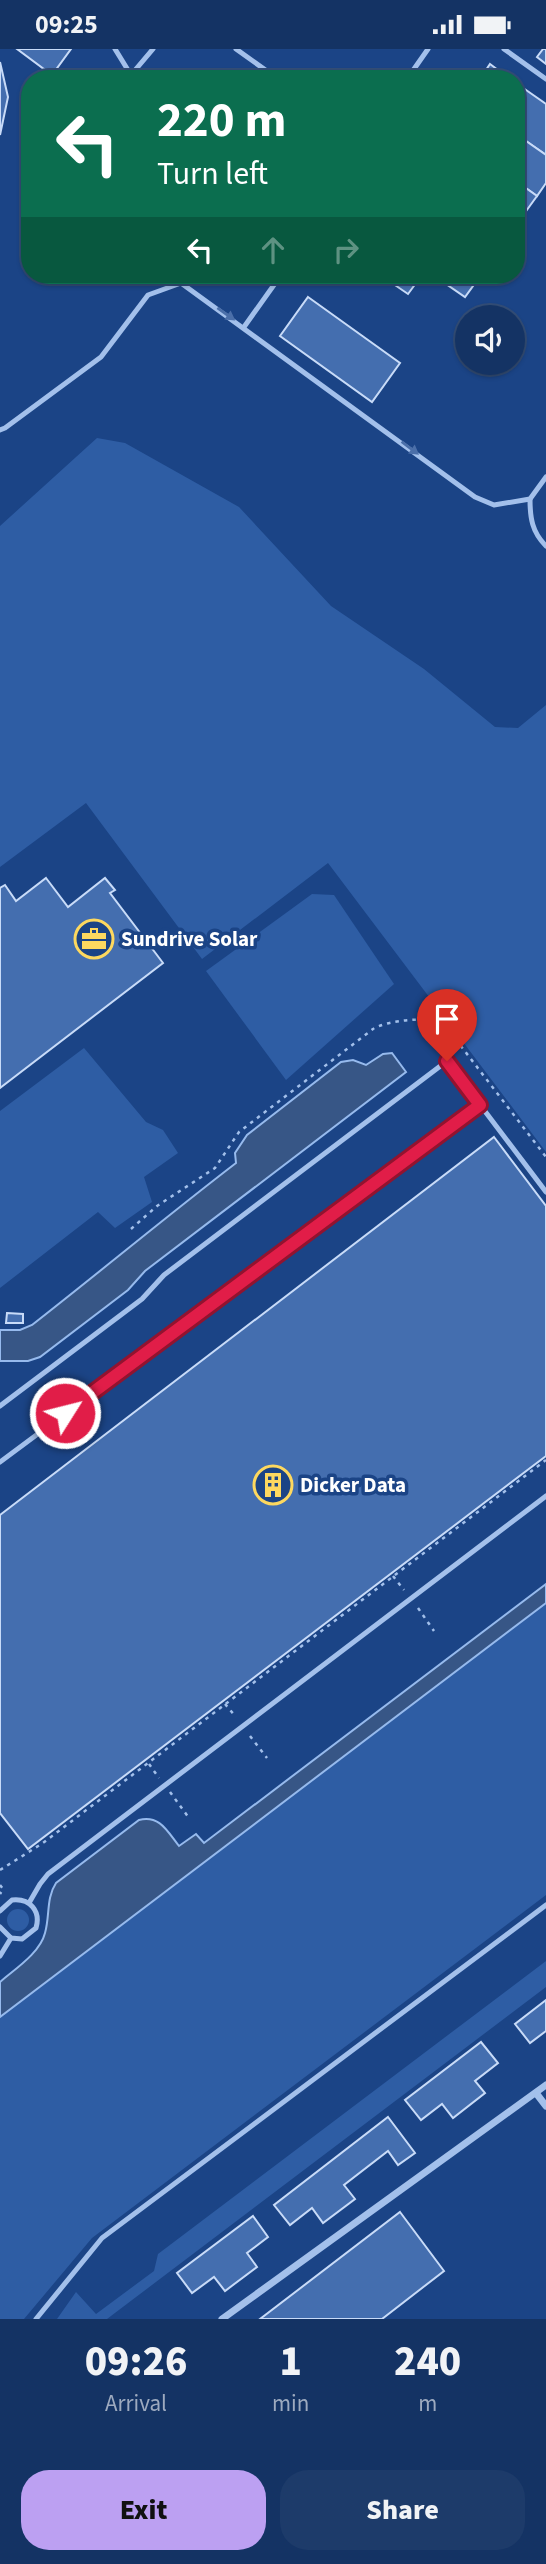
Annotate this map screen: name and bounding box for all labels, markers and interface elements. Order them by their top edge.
text: 09:25 [35,6,98,43]
text: 220 m [157,86,286,156]
icon: left [42,98,133,189]
text: Turn left [157,151,268,197]
icon: left [181,231,219,269]
icon: ahead [254,231,292,269]
icon: right [327,231,365,269]
map controls [455,305,525,375]
button: sound [455,305,525,375]
one-way arrow [217,307,235,321]
one-way arrow [401,441,419,455]
office icon: Sundrive Solar [73,918,115,960]
place label: Sundrive Solar [121,924,258,954]
pin [417,989,477,1061]
icon: arrive [428,1000,466,1038]
position arrow [28,1376,102,1450]
building icon: Dicker Data [252,1464,294,1506]
place label: Dicker Data [300,1470,406,1500]
text: 09:26 [85,2332,187,2392]
text: 1 [279,2332,302,2392]
text: 240 [394,2332,461,2392]
text: Arrival [105,2387,167,2420]
text: min [272,2387,309,2420]
text: m [418,2387,437,2420]
button: Exit [21,2470,266,2550]
button: Share [280,2470,525,2550]

